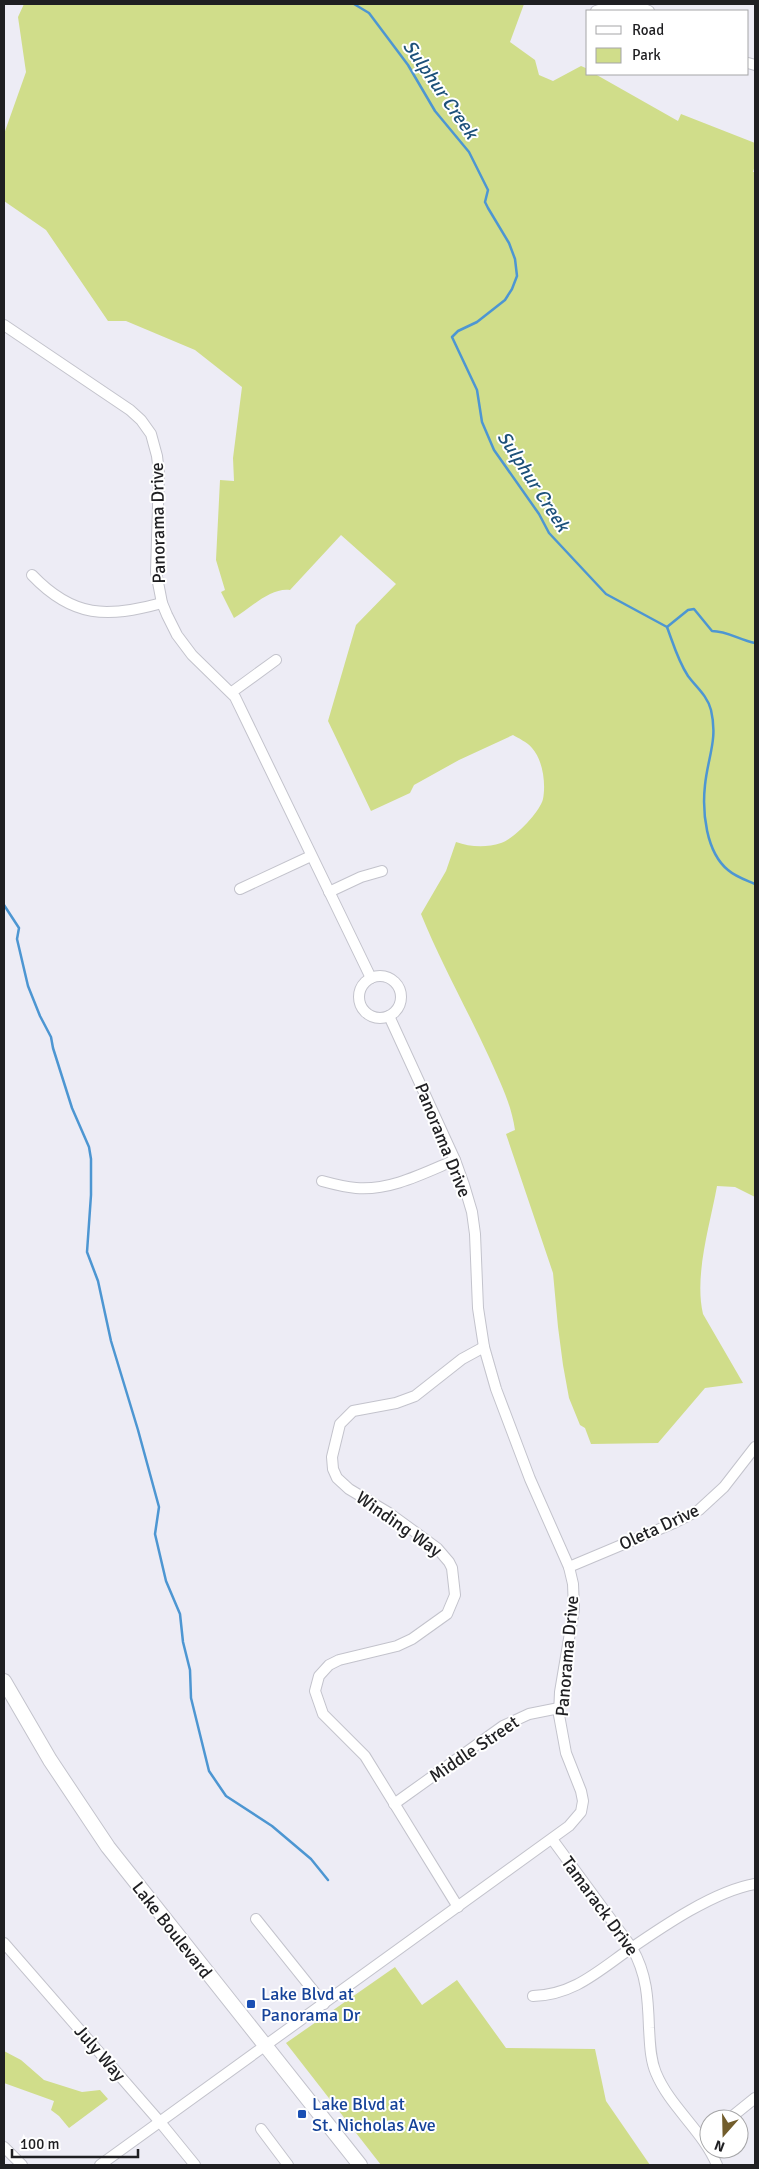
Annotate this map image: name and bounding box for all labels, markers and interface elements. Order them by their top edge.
legend [586,10,749,75]
text: Road [632,21,664,39]
water label: Sulphur Creek [397,36,484,145]
text: Park [632,46,661,64]
water label: Sulphur Creek [492,427,575,538]
street label: Panorama Drive [146,462,170,584]
street label: Panorama Drive [410,1080,476,1200]
street label: Winding Way [352,1486,447,1562]
street label: Oleta Drive [616,1499,702,1555]
street label: Panorama Drive [551,1595,583,1717]
street label: Middle Street [425,1711,523,1787]
street label: Tamarack Drive [557,1852,643,1960]
street label: Lake Boulevard [127,1877,217,1983]
place label: Lake Blvd at Panorama Dr [261,1983,361,2026]
marker: Lake Blvd at Panorama Dr [245,1998,257,2010]
street label: July Way [70,2020,131,2086]
place label: Lake Blvd at St. Nicholas Ave [312,2093,436,2136]
marker: Lake Blvd at St. Nicholas Ave [296,2108,308,2120]
north arrow [699,2109,749,2159]
scale bar [12,2126,139,2158]
text: 100 m [20,2135,60,2153]
text: N [712,2136,727,2155]

